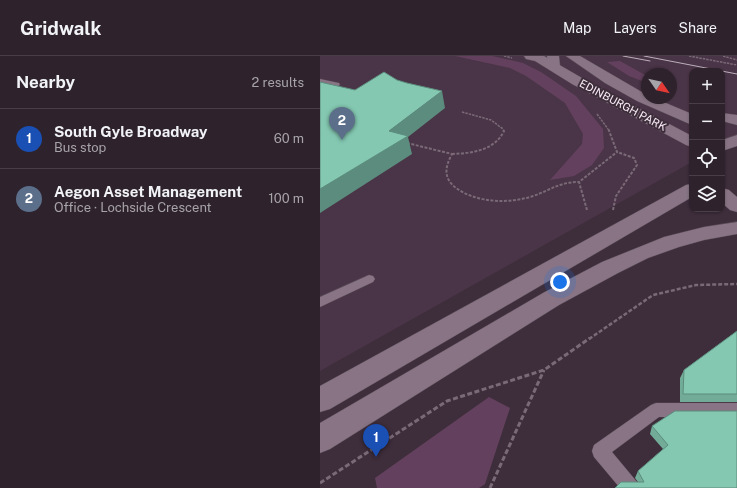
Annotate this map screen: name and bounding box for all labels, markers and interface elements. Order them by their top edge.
text: Gridwalk [20,17,101,39]
text: Map [563,20,591,36]
text: Layers [613,20,657,36]
text: Share [679,20,717,36]
north arrow [641,68,677,104]
map controls [689,68,725,212]
button: + [689,68,725,104]
text: Nearby [16,72,75,92]
text: 2 results [252,75,304,90]
street label: EDINBURGH PARK [578,77,669,133]
button: − [689,104,725,140]
pin: 2 [329,107,355,140]
text: South Gyle Broadway [54,123,207,140]
text: 1 [26,131,32,146]
text: 60 m [274,131,304,146]
text: Bus stop [54,140,106,155]
button: locate [689,140,725,176]
button: layers [689,176,725,212]
text: Aegon Asset Management [54,183,242,200]
text: 2 [25,191,33,206]
text: 100 m [268,191,304,206]
text: Office · Lochside Crescent [54,200,212,215]
your location [550,272,570,292]
pin: 1 [363,424,389,457]

